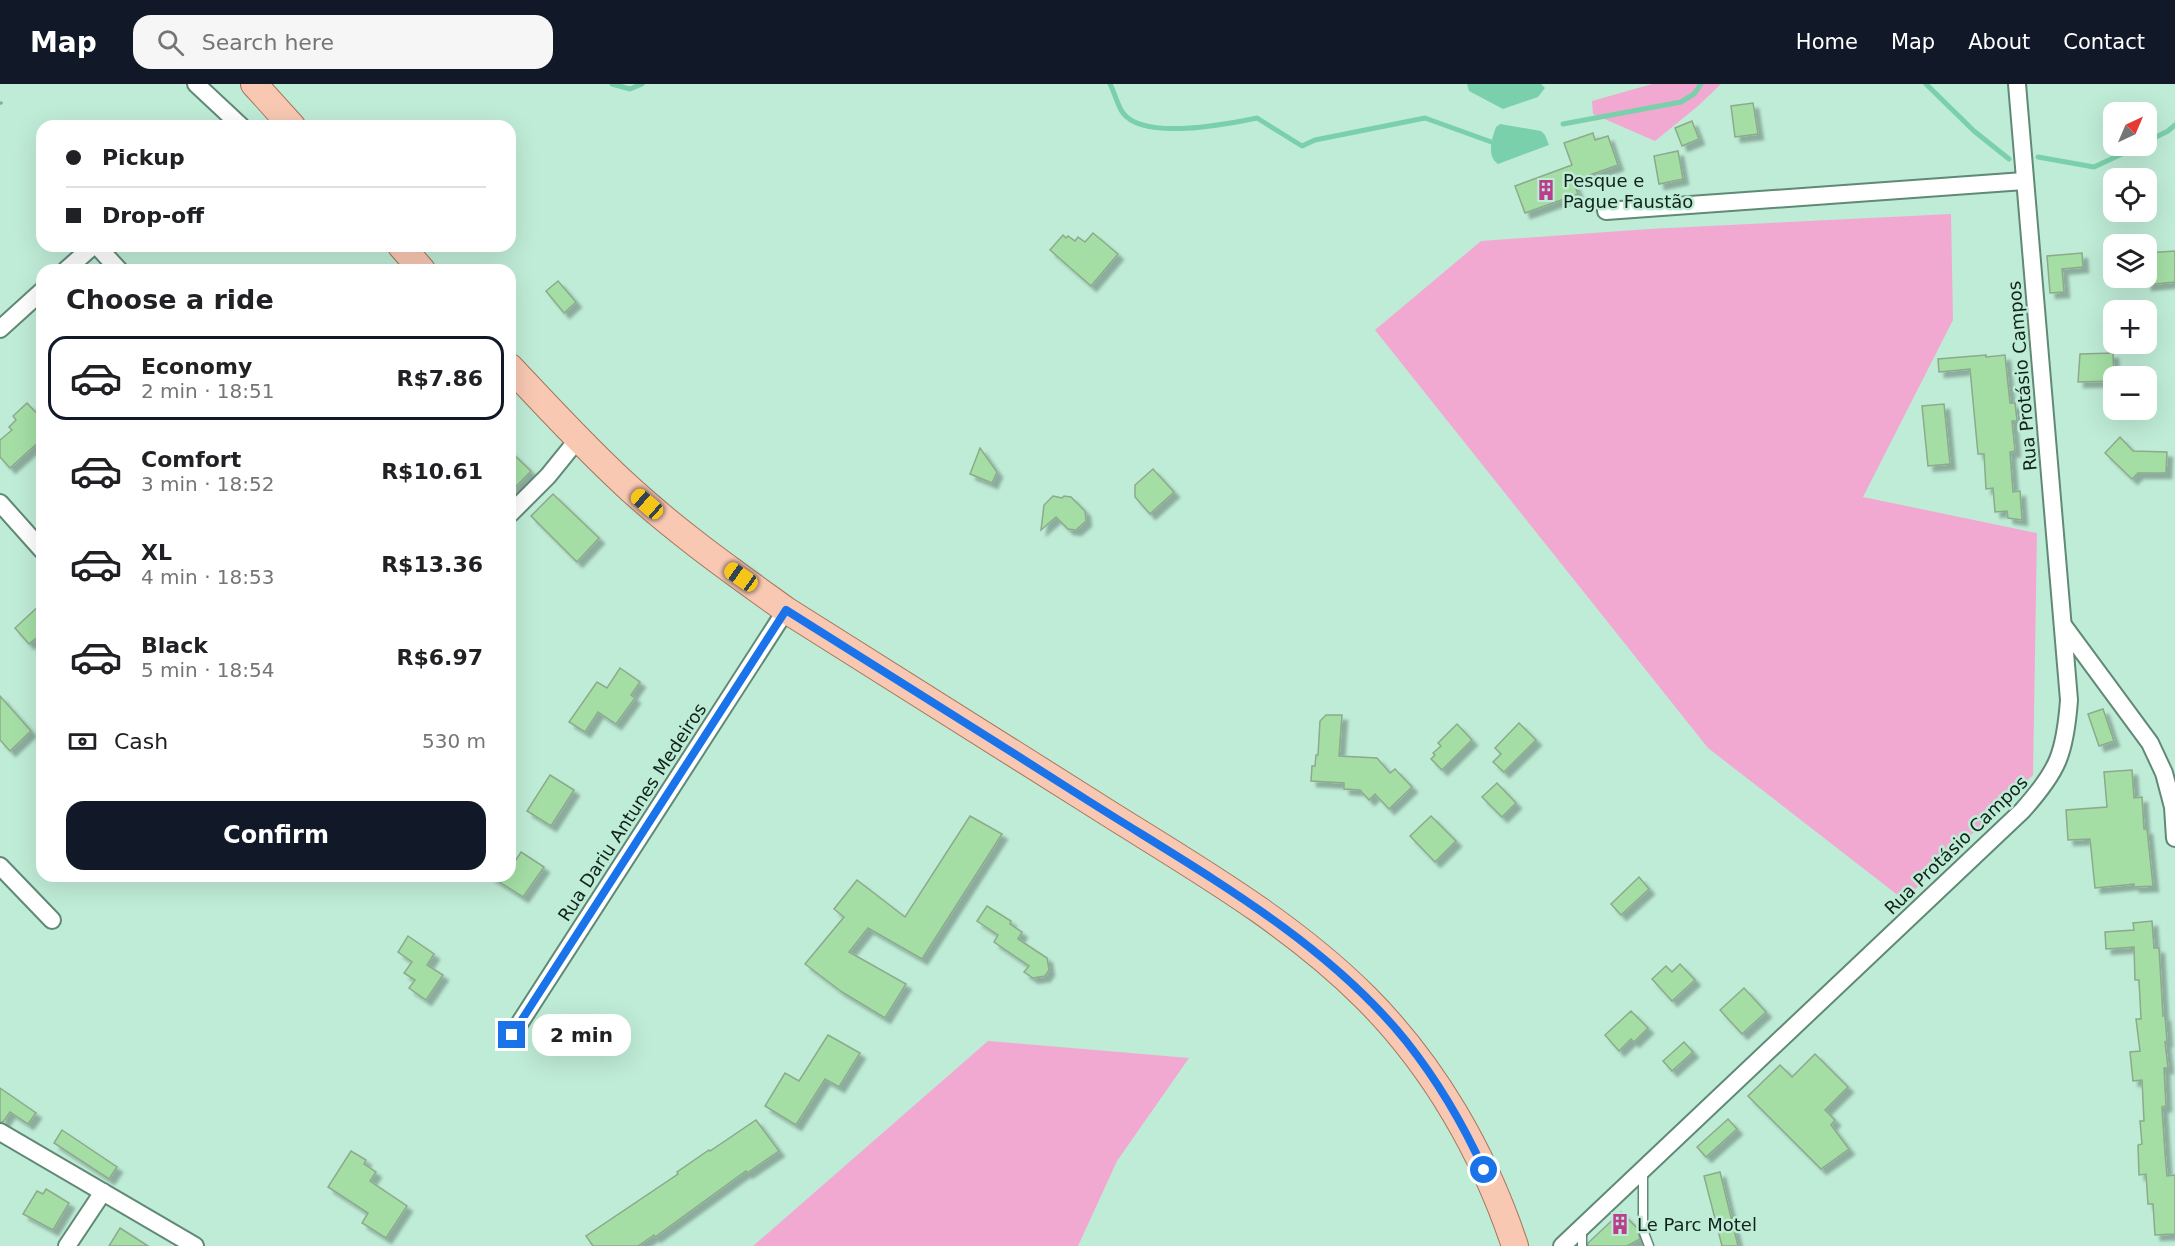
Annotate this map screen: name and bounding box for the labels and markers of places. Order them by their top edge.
place label: Pesque e Pague Faustão [1563,170,1693,212]
building icon: Pesque e Pague Faustão [1534,178,1558,202]
building icon: Le Parc Motel [1608,1212,1632,1236]
place label: Le Parc Motel [1637,1214,1757,1235]

